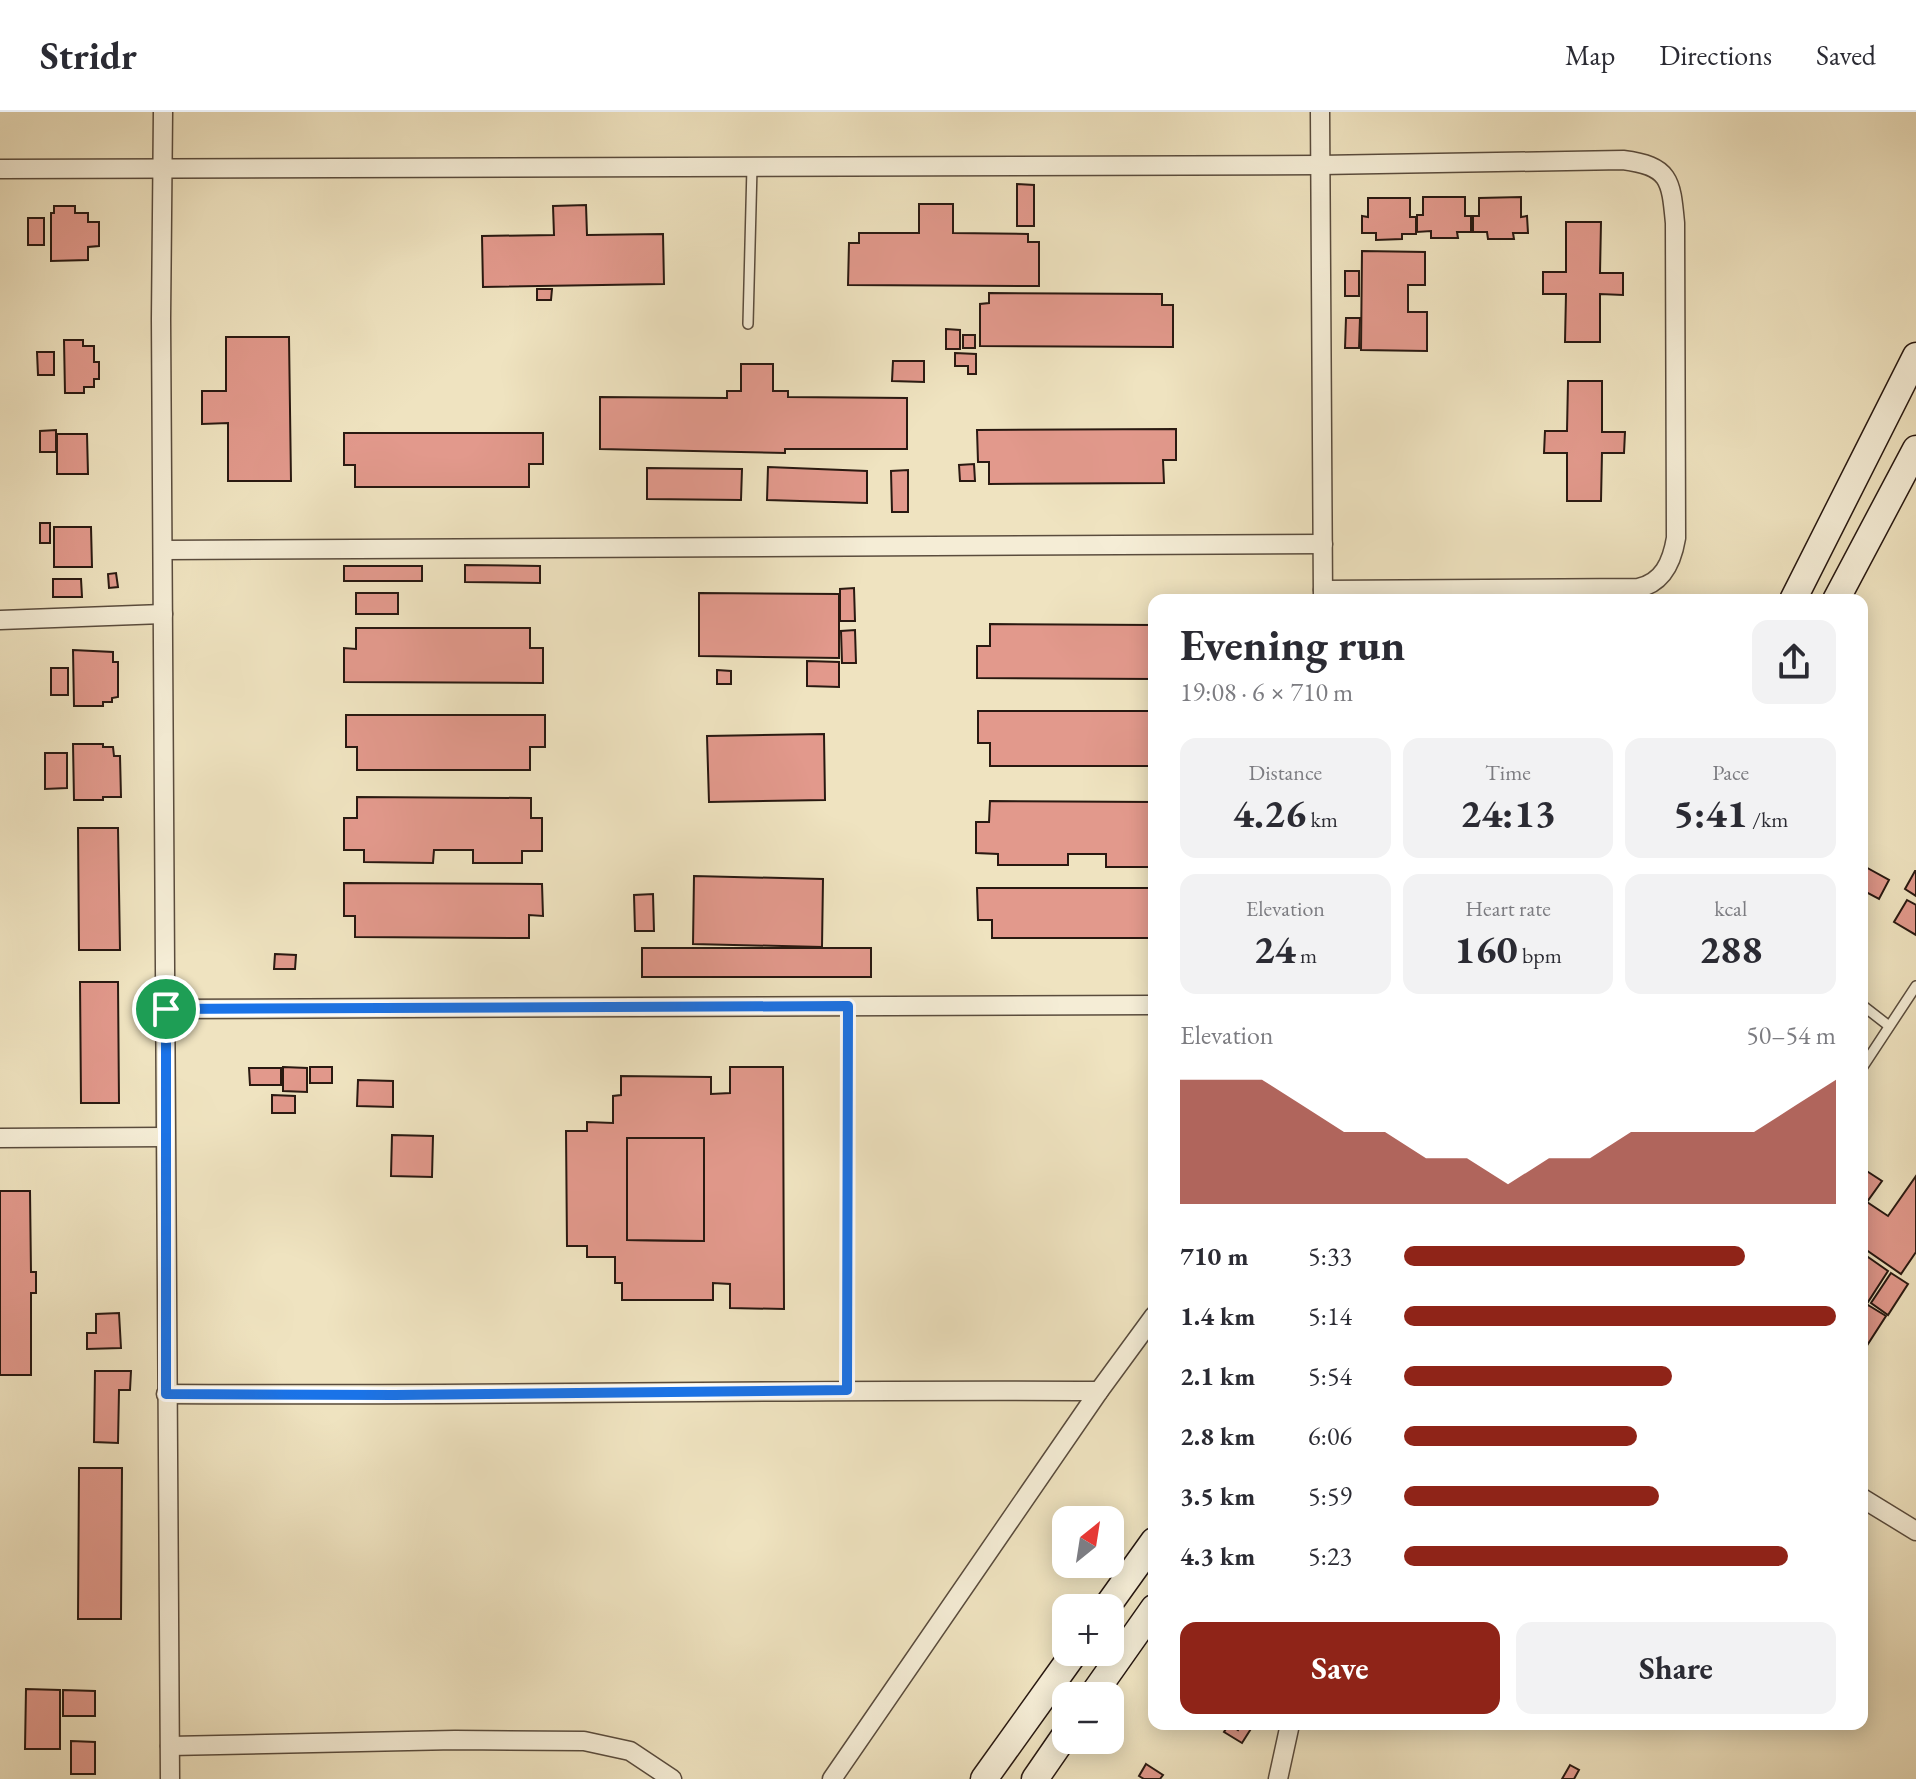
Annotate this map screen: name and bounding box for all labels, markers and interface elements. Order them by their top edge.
text: Stridr [40,31,137,80]
text: Map [1565,37,1615,73]
text: Directions [1659,37,1772,73]
text: Saved [1816,37,1876,73]
text: Evening run [1180,616,1405,673]
button: share [1752,620,1836,704]
text: 19:08 · 6 × 710 m [1180,675,1353,709]
text: Distance [1249,758,1322,787]
text: Time [1485,758,1531,787]
text: Pace [1712,758,1749,787]
text: 4.26 [1233,787,1306,839]
text: 24:13 [1460,787,1556,839]
text: 5:41 [1673,787,1748,839]
text: km [1306,805,1338,834]
text: /km [1748,805,1788,834]
text: Elevation [1246,894,1325,923]
text: Heart rate [1465,894,1551,923]
text: kcal [1714,894,1747,923]
text: 24 [1253,923,1296,975]
text: 160 [1454,923,1518,975]
text: 288 [1699,923,1762,975]
text: m [1296,941,1317,970]
text: bpm [1518,941,1562,970]
pin [132,975,200,1043]
icon: arrive [144,987,188,1031]
text: Elevation [1180,1018,1274,1052]
text: 50–54 m [1746,1018,1836,1052]
text: 710 m [1180,1239,1248,1273]
text: 5:33 [1308,1239,1352,1273]
text: 1.4 km [1180,1299,1255,1333]
text: 5:14 [1308,1299,1352,1333]
text: 2.1 km [1180,1359,1255,1393]
text: 5:54 [1308,1359,1352,1393]
text: 2.8 km [1180,1419,1255,1453]
text: 6:06 [1308,1419,1352,1453]
text: 3.5 km [1180,1479,1255,1513]
text: 5:59 [1308,1479,1352,1513]
north arrow [1052,1506,1124,1578]
map controls [1052,1506,1124,1754]
text: 4.3 km [1180,1539,1255,1573]
text: 5:23 [1308,1539,1352,1573]
button: + [1052,1594,1124,1666]
button: Save [1180,1622,1500,1714]
button: Share [1516,1622,1836,1714]
button: − [1052,1682,1124,1754]

